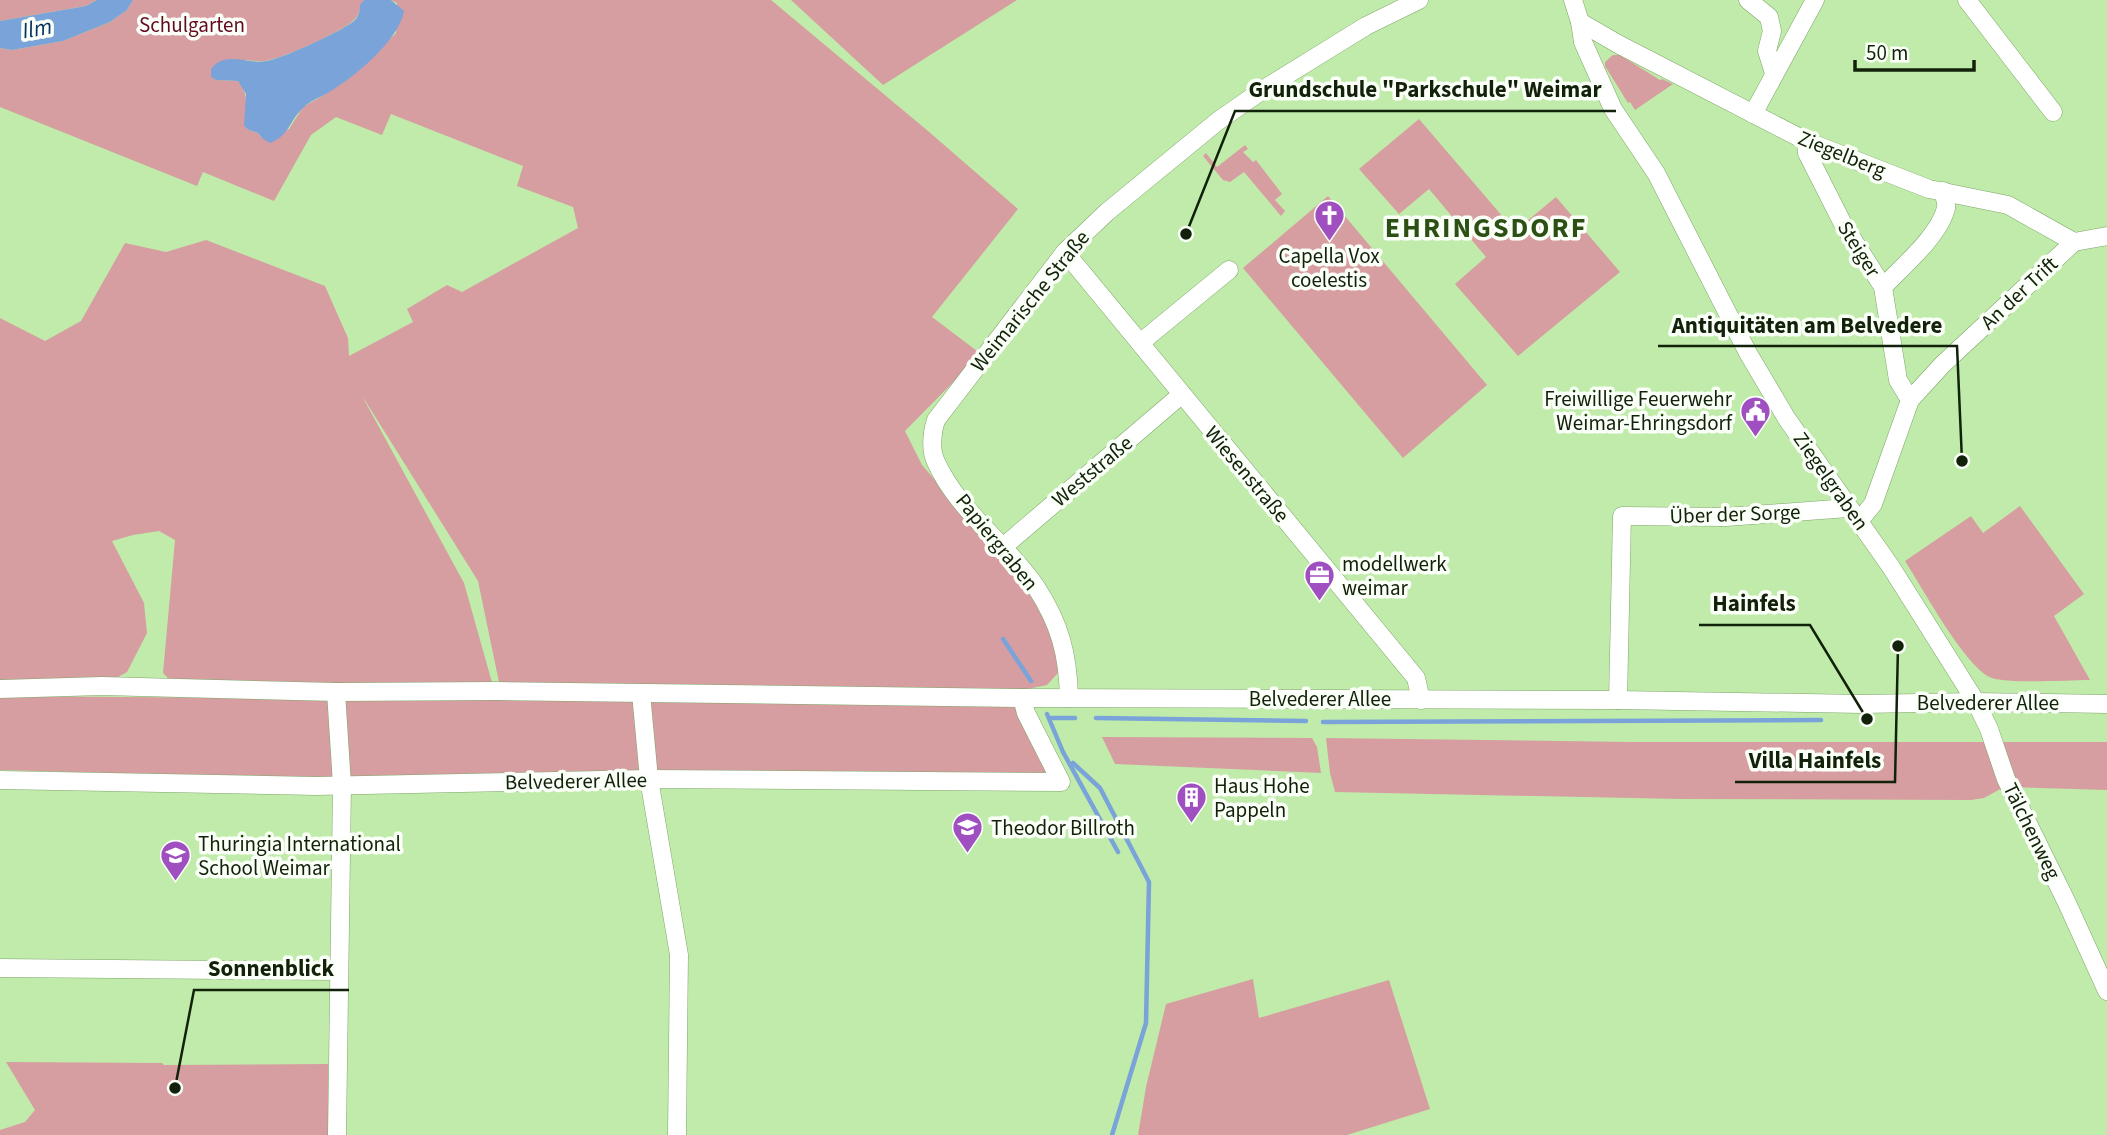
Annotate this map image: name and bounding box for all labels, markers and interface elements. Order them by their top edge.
water label: Ilm [20,10,55,47]
park label: Schulgarten [139,10,245,40]
scale bar [1855,28,1974,72]
text: 50 m [1866,38,1908,68]
callout: Grundschule "Parkschule" Weimar [1235,67,1616,111]
text: Grundschule "Parkschule" Weimar [1248,73,1602,106]
street label: Ziegelberg [1794,123,1891,185]
church icon: Capella Vox coelestis [1312,199,1346,243]
district label: EHRINGSDORF [1385,208,1587,248]
street label: Steiger [1830,215,1888,283]
street label: Weimarische Straße [963,224,1097,378]
place label: Capella Vox coelestis [1278,241,1380,295]
street label: An der Trift [1974,249,2065,337]
callout: Antiquitäten am Belvedere [1658,302,1957,346]
text: Antiquitäten am Belvedere [1671,309,1942,342]
place label: Freiwillige Feuerwehr Weimar-Ehringsdorf [1544,384,1733,438]
public building icon: Freiwillige Feuerwehr Weimar-Ehringsdorf [1738,394,1772,438]
street label: Wiesenstraße [1198,419,1296,529]
street label: Ziegelgraben [1786,426,1876,536]
street label: Weststraße [1045,428,1139,514]
street label: Papiergraben [948,487,1046,597]
street label: Über der Sorge [1669,497,1801,531]
place label: modellwerk weimar [1342,549,1447,603]
office icon: modellwerk weimar [1302,559,1336,603]
callout: Hainfels [1699,581,1810,625]
text: Hainfels [1712,587,1796,620]
street label: Belvederer Allee [1249,684,1391,714]
street label: Belvederer Allee [1917,688,2059,718]
callout: Villa Hainfels [1735,738,1895,782]
text: Villa Hainfels [1748,744,1881,777]
street label: Belvederer Allee [505,765,647,797]
place label: Haus Hohe Pappeln [1214,771,1310,825]
street label: Tälchenweg [1996,778,2069,885]
building icon: Haus Hohe Pappeln [1174,781,1208,825]
school or university icon: Theodor Billroth [951,811,985,855]
place label: Theodor Billroth [991,813,1135,843]
place label: Thuringia International School Weimar [198,829,401,883]
school or university icon: Thuringia International School Weimar [158,839,192,883]
callout: Sonnenblick [194,946,349,990]
text: Sonnenblick [208,952,335,985]

